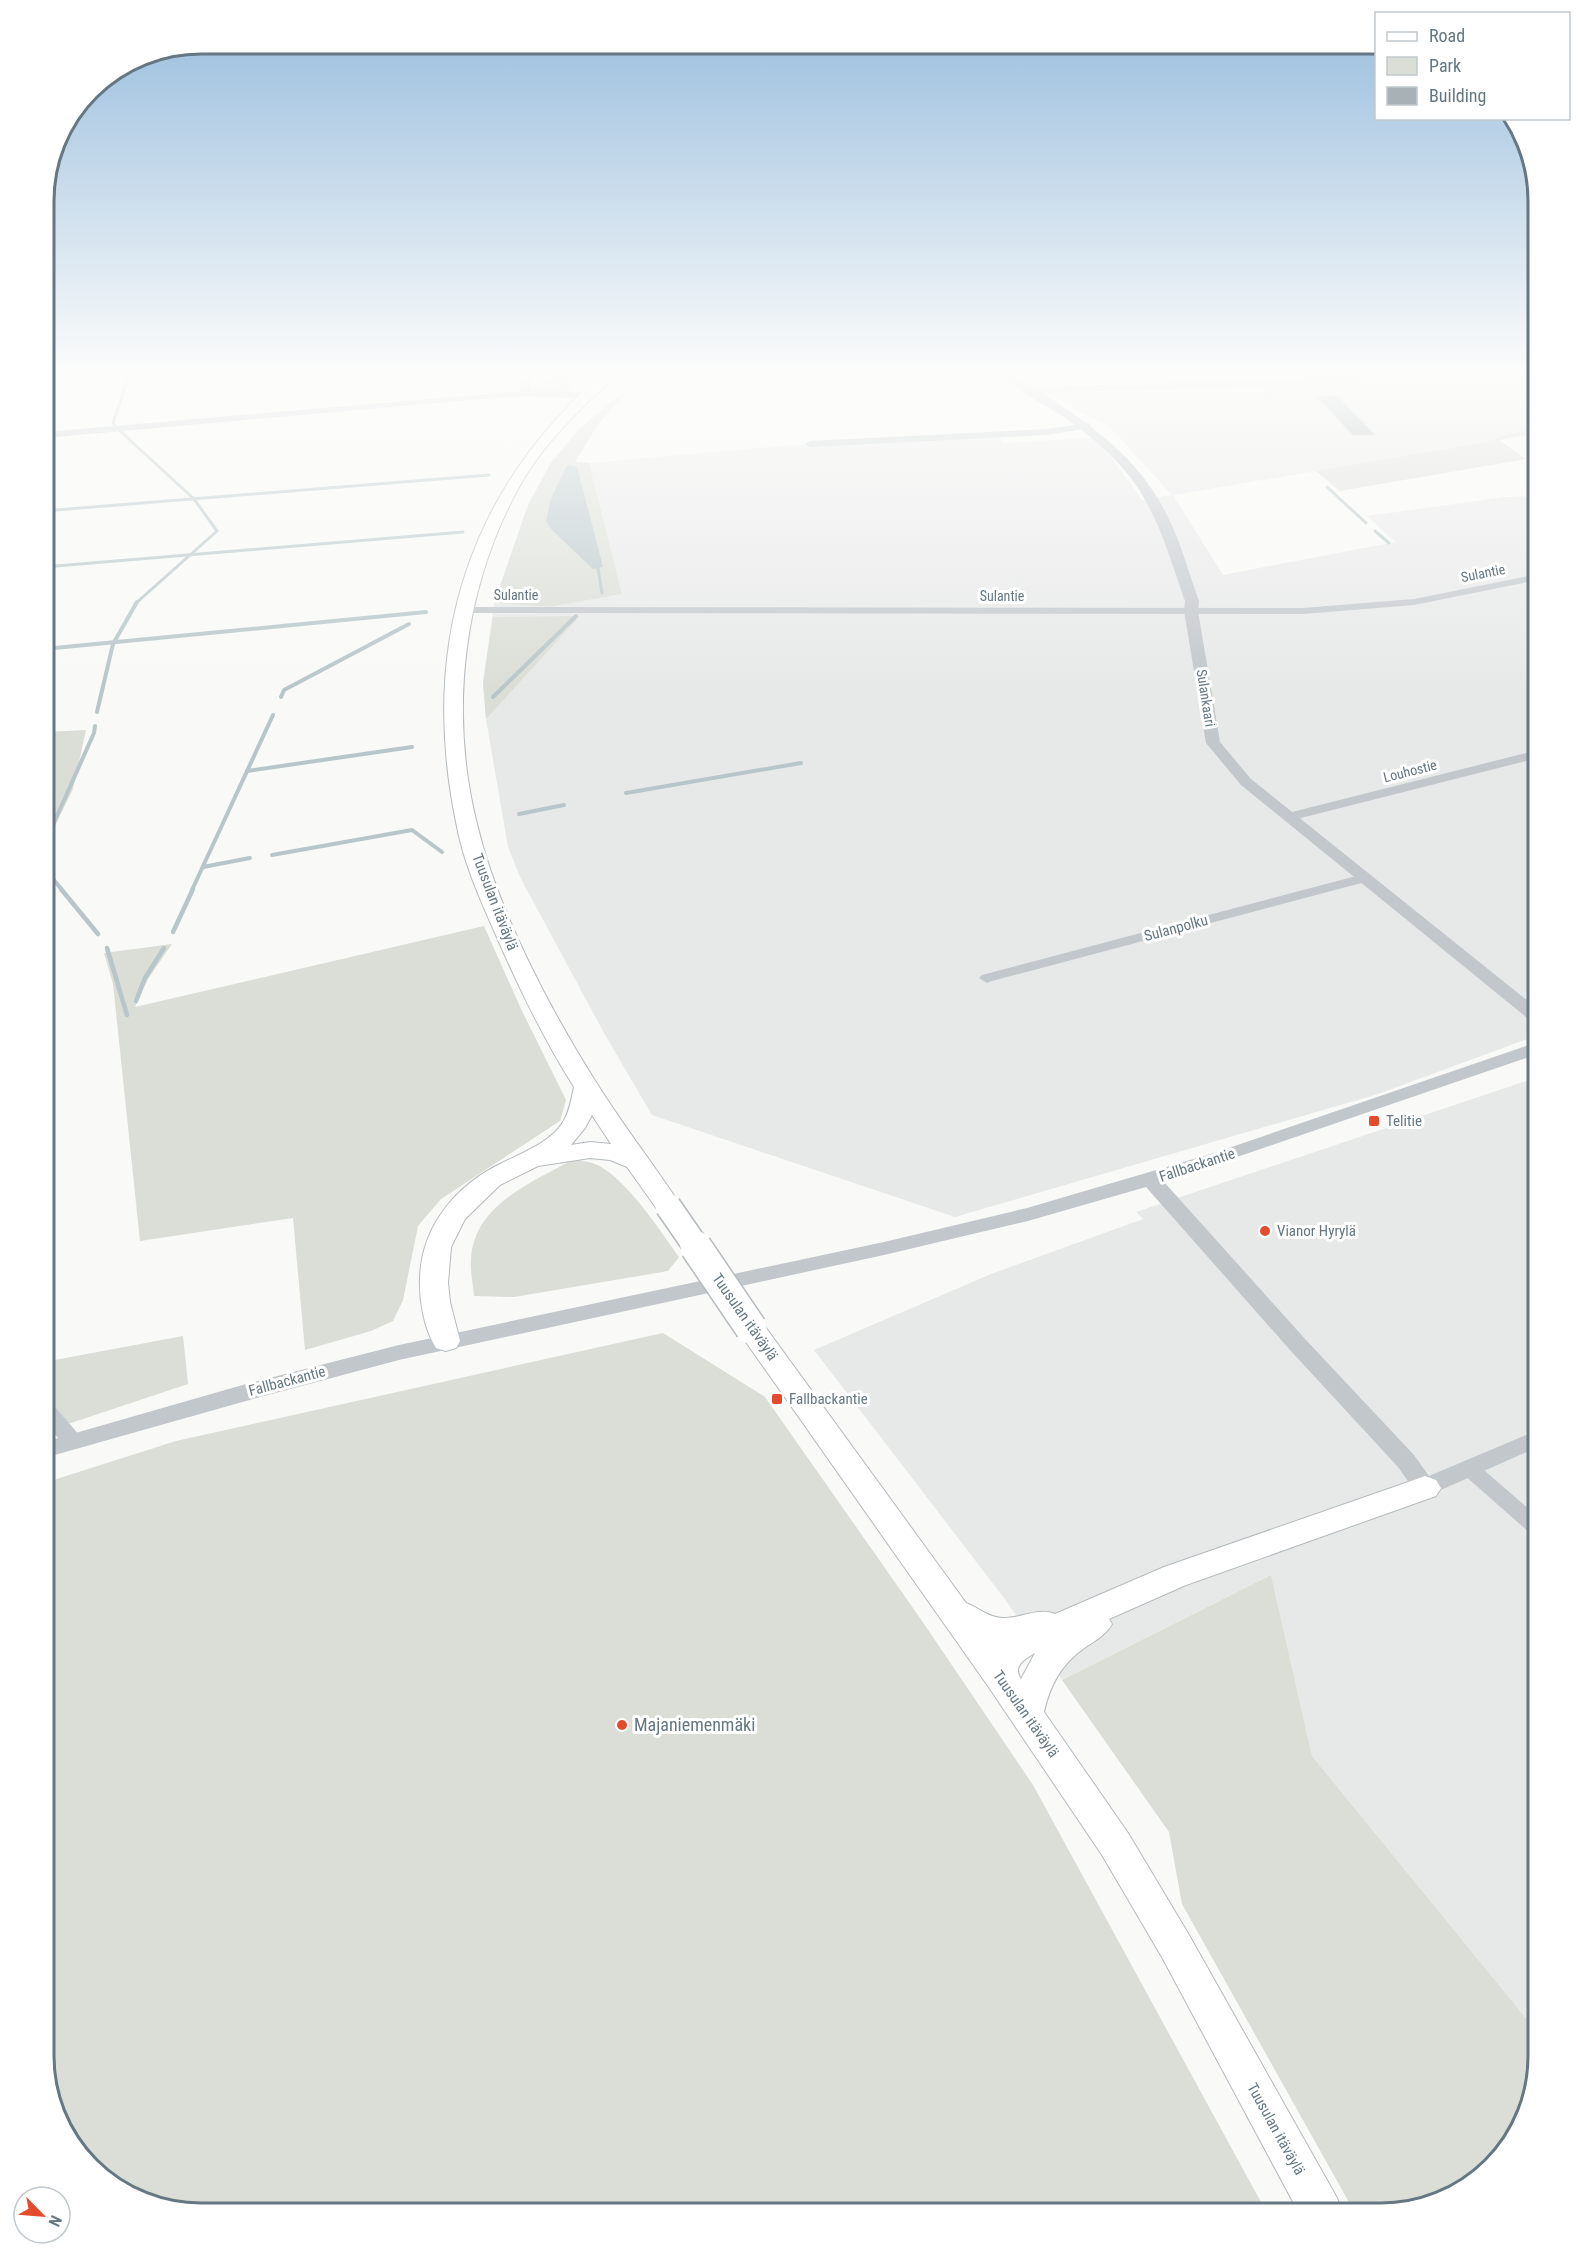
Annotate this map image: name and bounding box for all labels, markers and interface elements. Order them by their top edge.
legend [1375,12,1570,120]
text: Road [1429,25,1465,46]
text: Park [1429,55,1461,76]
text: Building [1429,85,1486,106]
street label: Sulantie [1460,561,1507,585]
street label: Sulantie [494,587,539,603]
street label: Sulantie [980,588,1025,604]
street label: Sulankaari [1194,668,1218,728]
street label: Louhostie [1382,757,1439,785]
street label: Tuusulan itäväylä [468,851,522,953]
street label: Sulanpolku [1142,911,1210,945]
place label: Telitie [1386,1112,1422,1130]
marker: Telitie [1367,1114,1381,1128]
street label: Fallbackantie [1157,1144,1237,1186]
place label: Vianor Hyrylä [1277,1222,1356,1240]
marker: Vianor Hyrylä [1258,1224,1272,1238]
street label: Tuusulan itäväylä [708,1270,782,1364]
street label: Fallbackantie [247,1362,327,1400]
place label: Fallbackantie [789,1390,868,1408]
marker: Fallbackantie [770,1392,784,1406]
street label: Tuusulan itäväylä [989,1667,1063,1761]
place label: Majaniemenmäki [634,1714,755,1735]
marker: Majaniemenmäki [615,1718,629,1732]
street label: Tuusulan itäväylä [1243,2080,1309,2178]
north arrow [12,2185,72,2245]
text: N [44,2213,66,2230]

